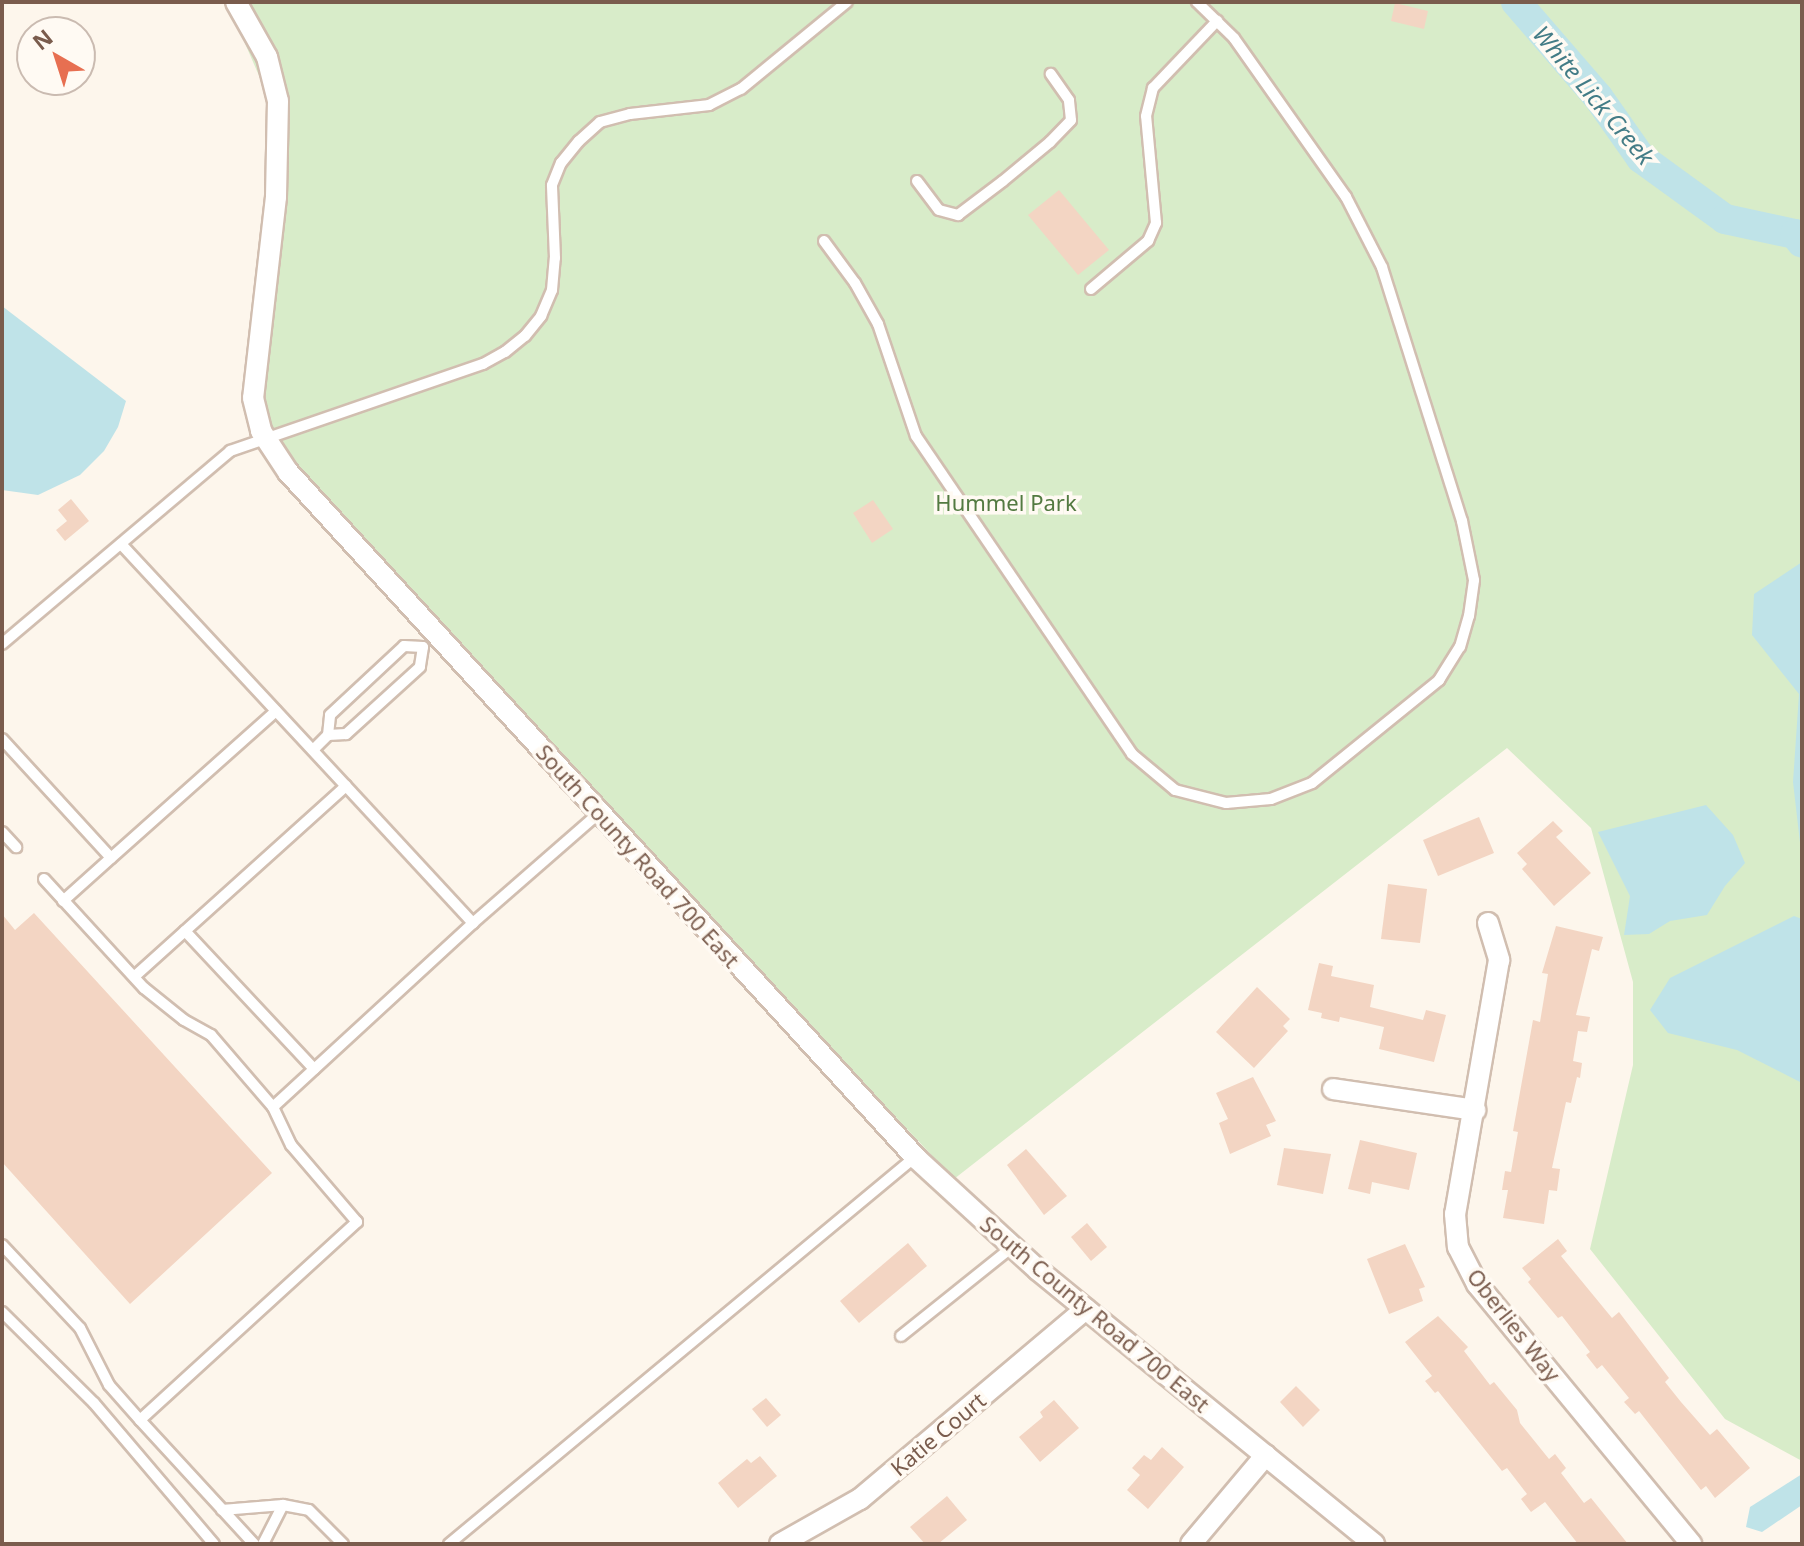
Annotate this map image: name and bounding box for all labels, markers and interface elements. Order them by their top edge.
north arrow [16,16,96,96]
water label: White Lick Creek [1528,20,1660,170]
text: N [26,22,59,56]
park label: Hummel Park [935,490,1077,516]
street label: South County Road 700 East [531,739,745,973]
street label: South County Road 700 East [975,1210,1215,1418]
street label: Oberlies Way [1462,1263,1566,1387]
street label: Katie Court [885,1387,991,1481]

